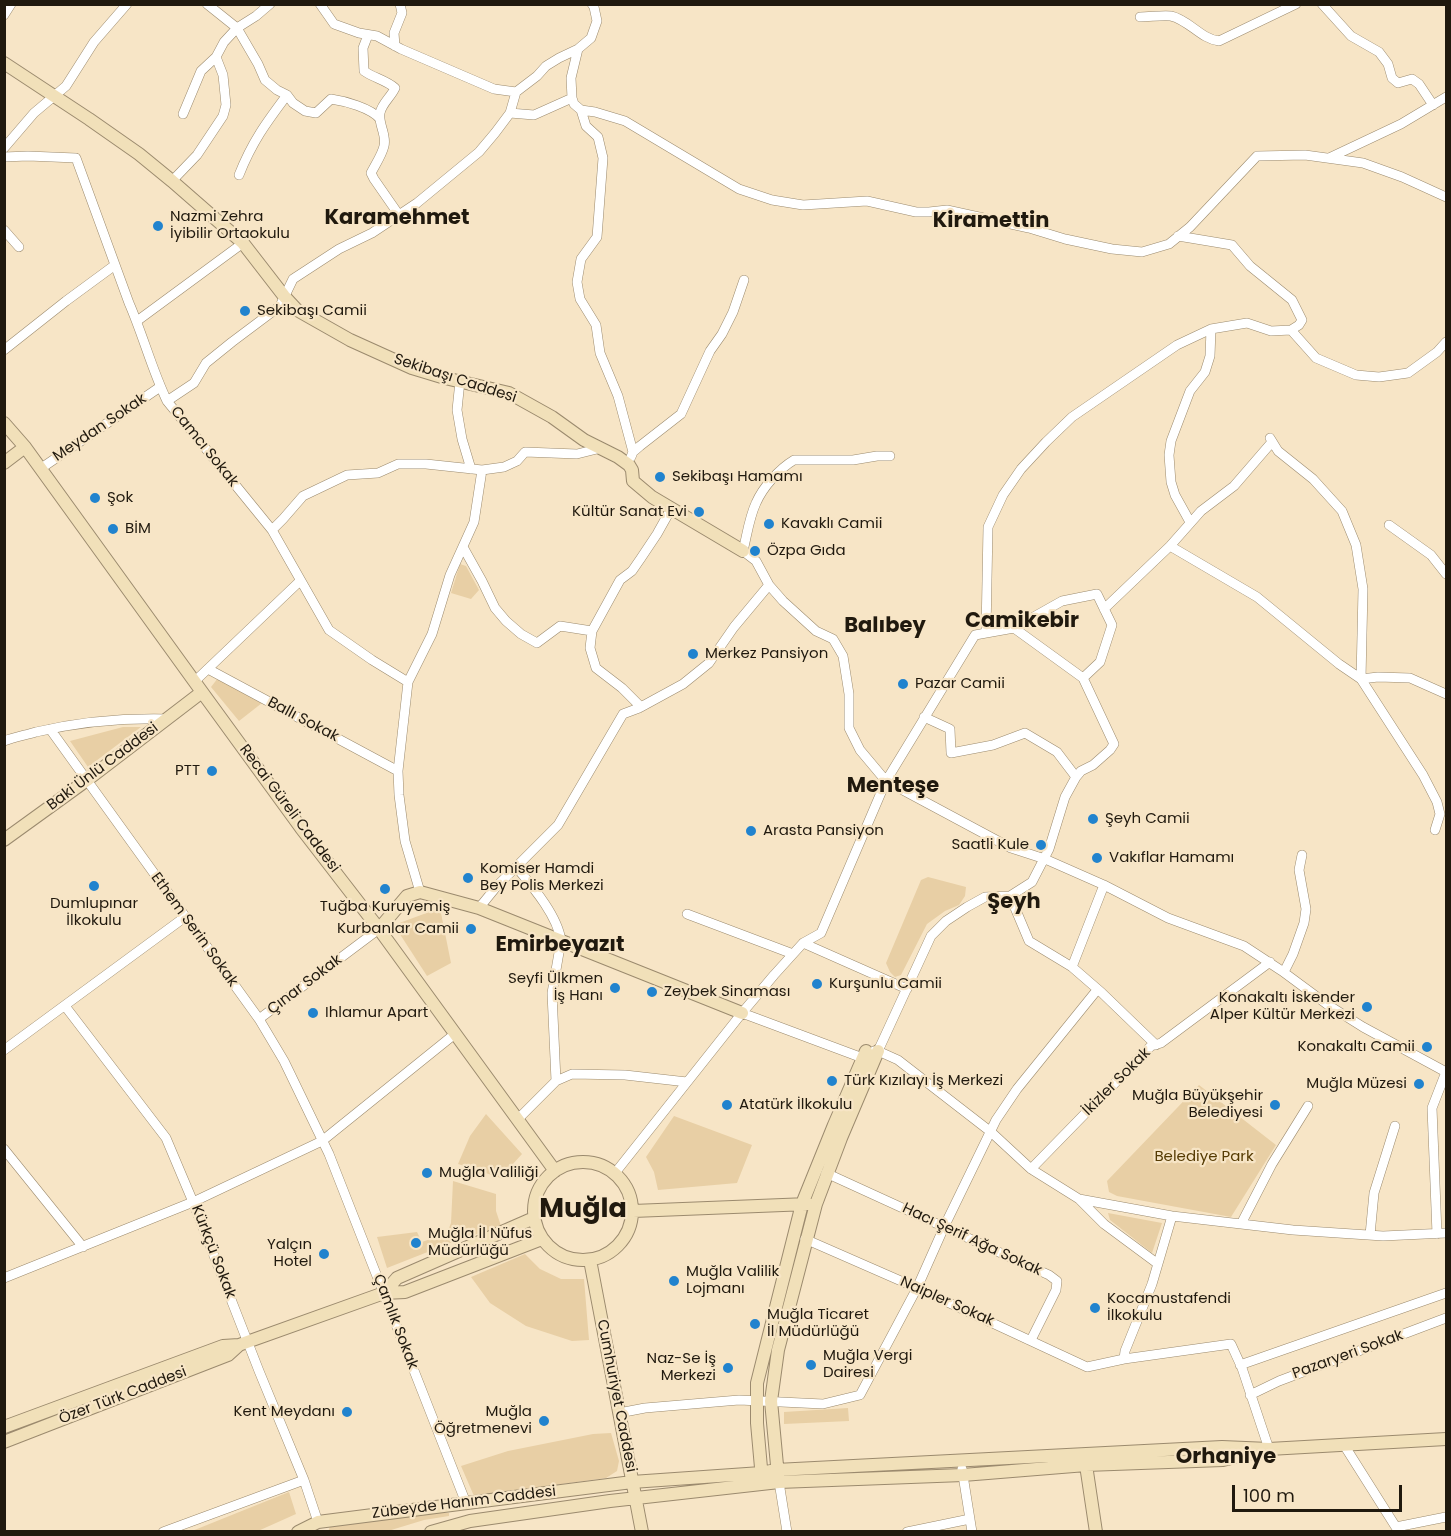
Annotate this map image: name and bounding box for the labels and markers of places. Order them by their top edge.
place label: Nazmi Zehra İyibilir Ortaokulu [170,208,290,243]
marker: Nazmi Zehra İyibilir Ortaokulu [151,219,165,233]
place label: Sekibaşı Camii [257,302,367,320]
marker: Sekibaşı Camii [238,304,252,318]
place label: Sekibaşı Hamamı [672,468,803,486]
marker: Sekibaşı Hamamı [653,470,667,484]
place label: Şok [107,489,133,507]
marker: Şok [88,491,102,505]
place label: Kültür Sanat Evi [572,503,687,521]
marker: Kültür Sanat Evi [692,505,706,519]
place label: Kavaklı Camii [781,515,882,533]
marker: Kavaklı Camii [762,517,776,531]
place label: BİM [125,520,151,538]
marker: BİM [106,522,120,536]
place label: Özpa Gıda [767,542,846,560]
marker: Özpa Gıda [748,544,762,558]
place label: Merkez Pansiyon [705,645,828,663]
marker: Merkez Pansiyon [686,647,700,661]
place label: Pazar Camii [915,675,1005,693]
marker: Pazar Camii [896,677,910,691]
place label: PTT [175,762,200,780]
marker: PTT [205,764,219,778]
place label: Şeyh Camii [1105,810,1190,828]
marker: Şeyh Camii [1086,812,1100,826]
place label: Arasta Pansiyon [763,822,884,840]
marker: Arasta Pansiyon [744,824,758,838]
place label: Saatli Kule [951,836,1029,854]
marker: Saatli Kule [1034,838,1048,852]
place label: Vakıflar Hamamı [1109,849,1234,867]
marker: Vakıflar Hamamı [1090,851,1104,865]
place label: Komiser Hamdi Bey Polis Merkezi [480,860,604,895]
marker: Komiser Hamdi Bey Polis Merkezi [461,871,475,885]
marker: Dumlupınar İlkokulu [87,879,101,893]
marker: Tuğba Kuruyemiş [378,882,392,896]
place label: Dumlupınar İlkokulu [50,895,138,930]
place label: Tuğba Kuruyemiş [320,898,450,916]
place label: Kurbanlar Camii [337,920,459,938]
marker: Kurbanlar Camii [464,922,478,936]
place label: Seyfi Ülkmen İş Hanı [508,970,603,1005]
place label: Kurşunlu Camii [829,975,942,993]
marker: Kurşunlu Camii [810,977,824,991]
marker: Seyfi Ülkmen İş Hanı [608,981,622,995]
place label: Zeybek Sinaması [664,983,790,1001]
marker: Zeybek Sinaması [645,985,659,999]
place label: Konakaltı İskender Alper Kültür Merkezi [1210,989,1355,1024]
marker: Konakaltı İskender Alper Kültür Merkezi [1360,1000,1374,1014]
place label: Ihlamur Apart [325,1004,428,1022]
marker: Ihlamur Apart [306,1006,320,1020]
place label: Konakaltı Camii [1297,1038,1415,1056]
marker: Konakaltı Camii [1420,1040,1434,1054]
place label: Türk Kızılayı İş Merkezi [844,1072,1003,1090]
marker: Türk Kızılayı İş Merkezi [825,1074,839,1088]
place label: Muğla Müzesi [1306,1075,1407,1093]
marker: Muğla Müzesi [1412,1077,1426,1091]
place label: Muğla Büyükşehir Belediyesi [1132,1087,1263,1122]
place label: Atatürk İlkokulu [739,1096,852,1114]
marker: Atatürk İlkokulu [720,1098,734,1112]
marker: Muğla Büyükşehir Belediyesi [1268,1098,1282,1112]
place label: Muğla Valiliği [439,1164,538,1182]
marker: Muğla Valiliği [420,1166,434,1180]
place label: Muğla İl Nüfus Müdürlüğü [428,1225,532,1260]
place label: Yalçın Hotel [267,1236,312,1271]
marker: Muğla İl Nüfus Müdürlüğü [409,1236,423,1250]
marker: Yalçın Hotel [317,1247,331,1261]
place label: Muğla Valilik Lojmanı [686,1263,779,1298]
marker: Muğla Valilik Lojmanı [667,1274,681,1288]
place label: Kocamustafendi İlkokulu [1107,1290,1231,1325]
marker: Kocamustafendi İlkokulu [1088,1301,1102,1315]
place label: Muğla Ticaret İl Müdürlüğü [767,1306,869,1341]
marker: Muğla Ticaret İl Müdürlüğü [748,1317,762,1331]
place label: Muğla Vergi Dairesi [823,1347,912,1382]
place label: Naz-Se İş Merkezi [647,1350,716,1385]
marker: Muğla Vergi Dairesi [804,1358,818,1372]
marker: Naz-Se İş Merkezi [721,1361,735,1375]
place label: Kent Meydanı [233,1403,335,1421]
place label: Muğla Öğretmenevi [434,1403,532,1438]
marker: Kent Meydanı [340,1405,354,1419]
marker: Muğla Öğretmenevi [537,1414,551,1428]

